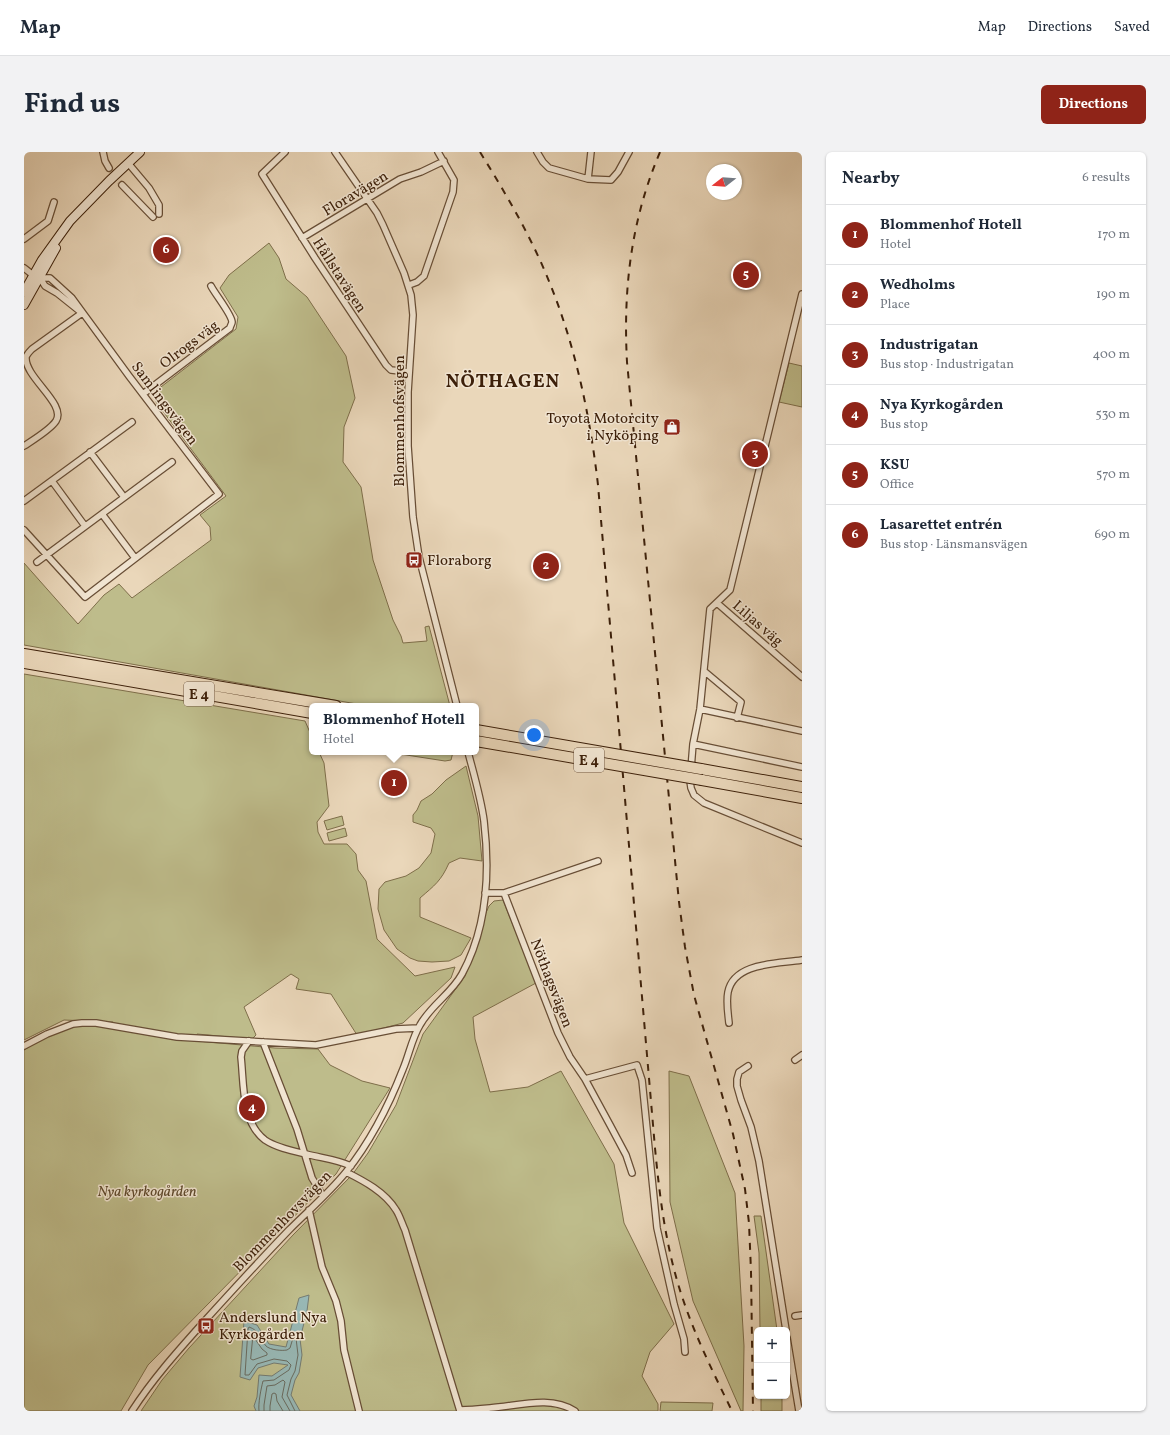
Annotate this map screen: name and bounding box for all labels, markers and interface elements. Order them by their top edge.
text: Map [20,15,61,41]
text: Map [978,18,1006,37]
text: Directions [1028,18,1092,37]
text: Saved [1114,18,1150,37]
text: Find us [24,85,120,124]
button: Directions [1041,85,1146,124]
north arrow [706,164,742,200]
street label: Floravägen [319,166,393,222]
text: Nearby [842,167,900,190]
text: 6 results [1082,169,1130,187]
text: Blommenhof Hotell [880,215,1022,236]
text: 1 [852,226,858,244]
text: 170 m [1097,226,1130,244]
street label: Hållstavägen [307,234,371,317]
pin: 6 [153,235,179,265]
text: Hotel [880,236,911,254]
pin: 5 [733,260,759,290]
text: Wedholms [880,275,955,296]
text: 2 [852,286,858,304]
text: 190 m [1096,286,1130,304]
text: Place [880,296,910,314]
street label: Olrogs väg [156,316,224,374]
text: Industrigatan [880,335,978,356]
text: 3 [852,346,858,364]
text: 400 m [1093,346,1130,364]
street label: Blommenhofsvägen [390,355,411,487]
text: Bus stop · Industrigatan [880,356,1014,374]
street label: Samlingsvägen [125,358,202,450]
district label: NÖTHAGEN [446,369,560,395]
text: Nya Kyrkogården [880,395,1003,416]
text: 4 [851,406,859,424]
text: 530 m [1095,406,1130,424]
place label: Toyota Motorcity i Nyköping [546,409,659,447]
text: Bus stop [880,416,928,434]
shop icon: Toyota Motorcity i Nyköping [662,417,682,437]
pin: 3 [742,439,768,469]
text: KSU [880,455,910,476]
text: 5 [852,466,858,484]
text: 570 m [1096,466,1130,484]
text: Office [880,476,914,494]
text: Lasarettet entrén [880,515,1002,536]
text: 6 [851,526,859,544]
text: 690 m [1094,526,1130,544]
text: Bus stop · Länsmansvägen [880,536,1028,554]
bus stop icon: Floraborg [404,550,424,570]
place label: Floraborg [427,551,492,572]
pin: 2 [533,551,559,581]
street label: Liljas väg [727,596,787,652]
road number: E 4 [184,682,214,706]
popup [309,703,479,755]
text: Blommenhof Hotell [323,710,465,731]
your location [524,725,544,745]
text: Hotel [323,731,354,749]
road number: E 4 [574,748,604,772]
pin: 1 [381,768,407,798]
street label: Nöthagsvägen [524,936,577,1031]
pin: 4 [239,1093,265,1123]
street label: Blommenhovsvägen [229,1166,337,1278]
park label: Nya kyrkogården [97,1182,197,1203]
place label: Anderslund Nya Kyrkogården [219,1308,327,1346]
bus stop icon: Anderslund Nya Kyrkogården [196,1316,216,1336]
map controls [754,1327,790,1399]
button: + [754,1327,790,1363]
button: − [754,1363,790,1399]

